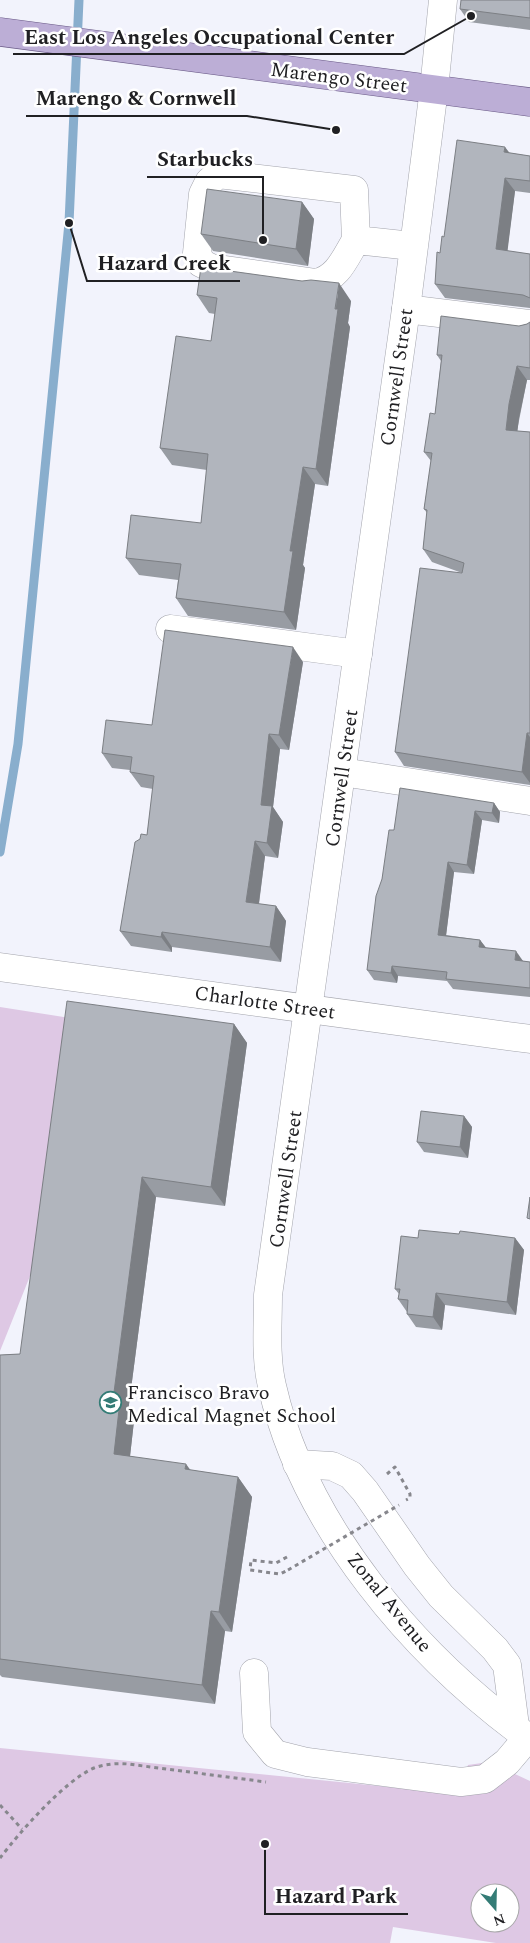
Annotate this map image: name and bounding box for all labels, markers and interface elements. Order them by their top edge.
callout: East Los Angeles Occupational Center [13,18,404,54]
text: East Los Angeles Occupational Center [24,22,394,54]
street label: Marengo Street [269,55,409,101]
callout: Marengo & Cornwell [26,80,247,116]
text: Marengo & Cornwell [36,83,237,115]
callout: Starbucks [147,141,263,177]
text: Starbucks [157,144,253,176]
callout: Hazard Creek [87,245,240,281]
text: Hazard Creek [97,248,231,280]
street label: Cornwell Street [372,306,421,448]
street label: Cornwell Street [317,707,366,849]
street label: Charlotte Street [193,978,337,1028]
street label: Cornwell Street [261,1108,310,1250]
place label: Francisco Bravo Medical Magnet School [127,1378,336,1431]
school or university icon: Francisco Bravo Medical Magnet School [99,1391,123,1415]
street label: Zonal Avenue [339,1546,439,1659]
callout: Hazard Park [265,1878,408,1914]
text: Hazard Park [275,1881,398,1913]
north arrow [470,1883,520,1933]
text: N [490,1908,508,1932]

